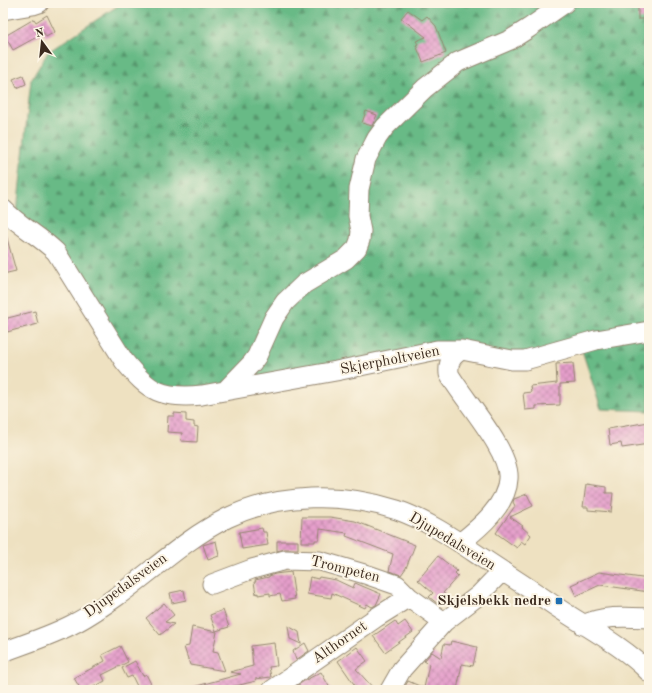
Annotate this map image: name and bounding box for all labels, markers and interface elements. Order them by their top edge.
north arrow [22,22,62,62]
text: N [34,27,46,40]
street label: Skjerpholtveien [339,344,441,378]
street label: Djupedalsveien [406,510,498,574]
street label: Djupedalsveien [82,551,170,621]
street label: Trompeten [309,554,381,586]
place label: Skjelsbekk nedre [437,594,551,609]
marker: Skjelsbekk nedre [554,596,564,606]
street label: Althornet [310,619,370,667]

